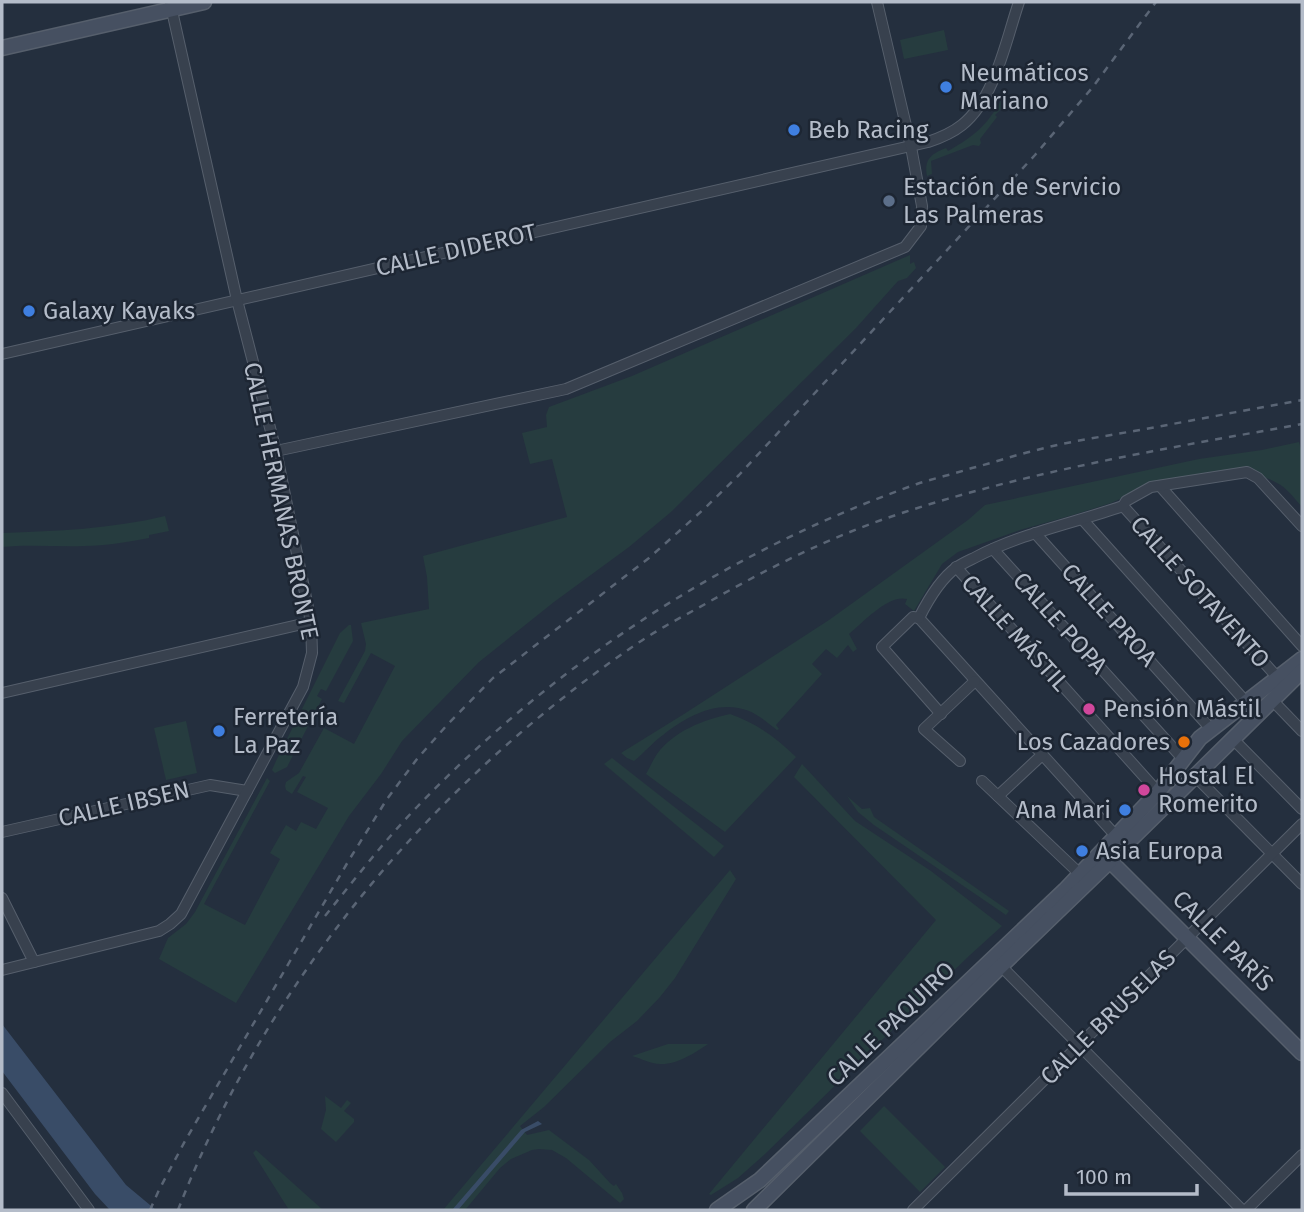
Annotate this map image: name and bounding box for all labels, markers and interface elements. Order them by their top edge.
place label: Neumáticos Mariano [960,59,1089,115]
marker: Neumáticos Mariano [938,79,954,95]
place label: Beb Racing [808,116,929,144]
marker: Beb Racing [786,122,802,138]
place label: Estación de Servicio Las Palmeras [903,173,1121,229]
marker: Estación de Servicio Las Palmeras [881,193,897,209]
street label: CALLE DIDEROT [373,218,539,282]
place label: Galaxy Kayaks [43,297,195,325]
marker: Galaxy Kayaks [21,303,37,319]
street label: CALLE HERMANAS BRONTE [238,360,324,642]
street label: CALLE SOTAVENTO [1125,510,1275,674]
street label: CALLE PROA [1056,558,1163,672]
street label: CALLE POPA [1007,566,1113,680]
street label: CALLE MÁSTIL [956,568,1075,697]
place label: Pensión Mástil [1103,695,1261,723]
marker: Pensión Mástil [1081,701,1097,717]
place label: Ferretería La Paz [233,703,338,759]
marker: Ferretería La Paz [211,723,227,739]
place label: Los Cazadores [1016,728,1170,756]
marker: Los Cazadores [1176,734,1192,750]
place label: Hostal El Romerito [1158,762,1258,818]
street label: CALLE IBSEN [56,775,192,833]
marker: Hostal El Romerito [1136,782,1152,798]
place label: Ana Mari [1016,796,1111,824]
marker: Ana Mari [1117,802,1133,818]
place label: Asia Europa [1096,837,1223,865]
marker: Asia Europa [1074,843,1090,859]
street label: CALLE PARÍS [1167,884,1280,997]
street label: CALLE BRUSELAS [1035,944,1181,1090]
street label: CALLE PAQUIRO [821,956,961,1092]
scale bar [1066,1152,1197,1196]
text: 100 m [1076,1164,1132,1190]

